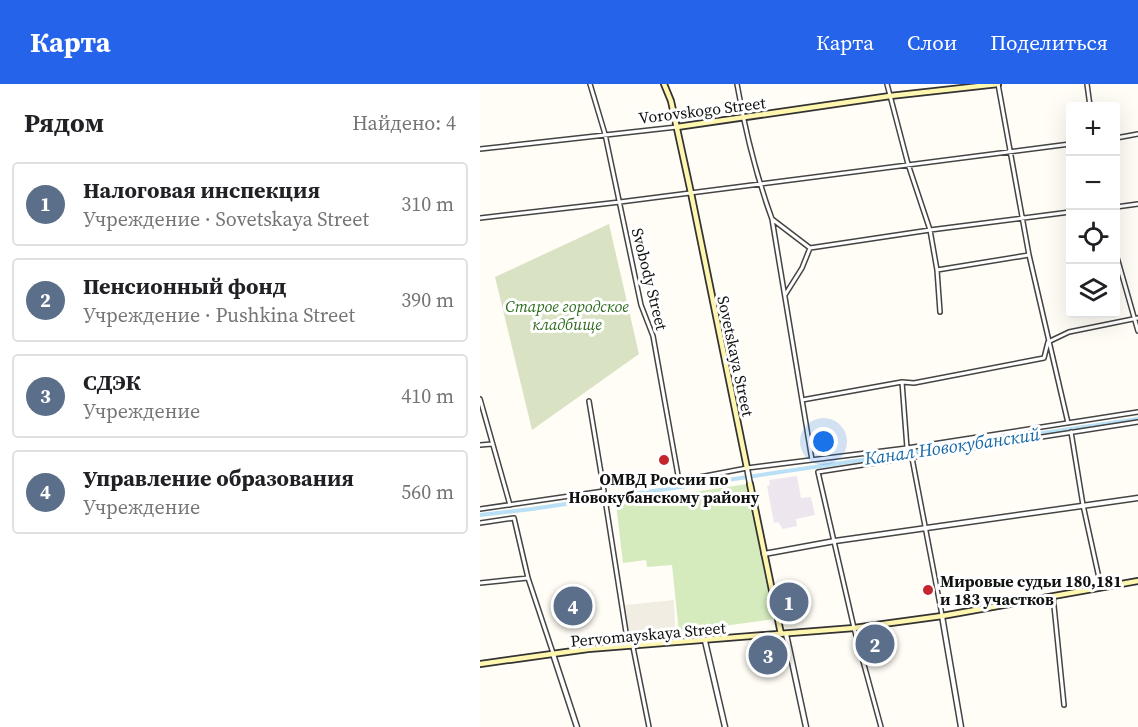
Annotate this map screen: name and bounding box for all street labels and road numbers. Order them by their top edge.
street label: Vorovskogo Street [637,91,768,129]
street label: Svobody Street [627,226,674,333]
street label: Sovetskaya Street [712,294,760,419]
street label: Pervomayskaya Street [569,616,727,652]

